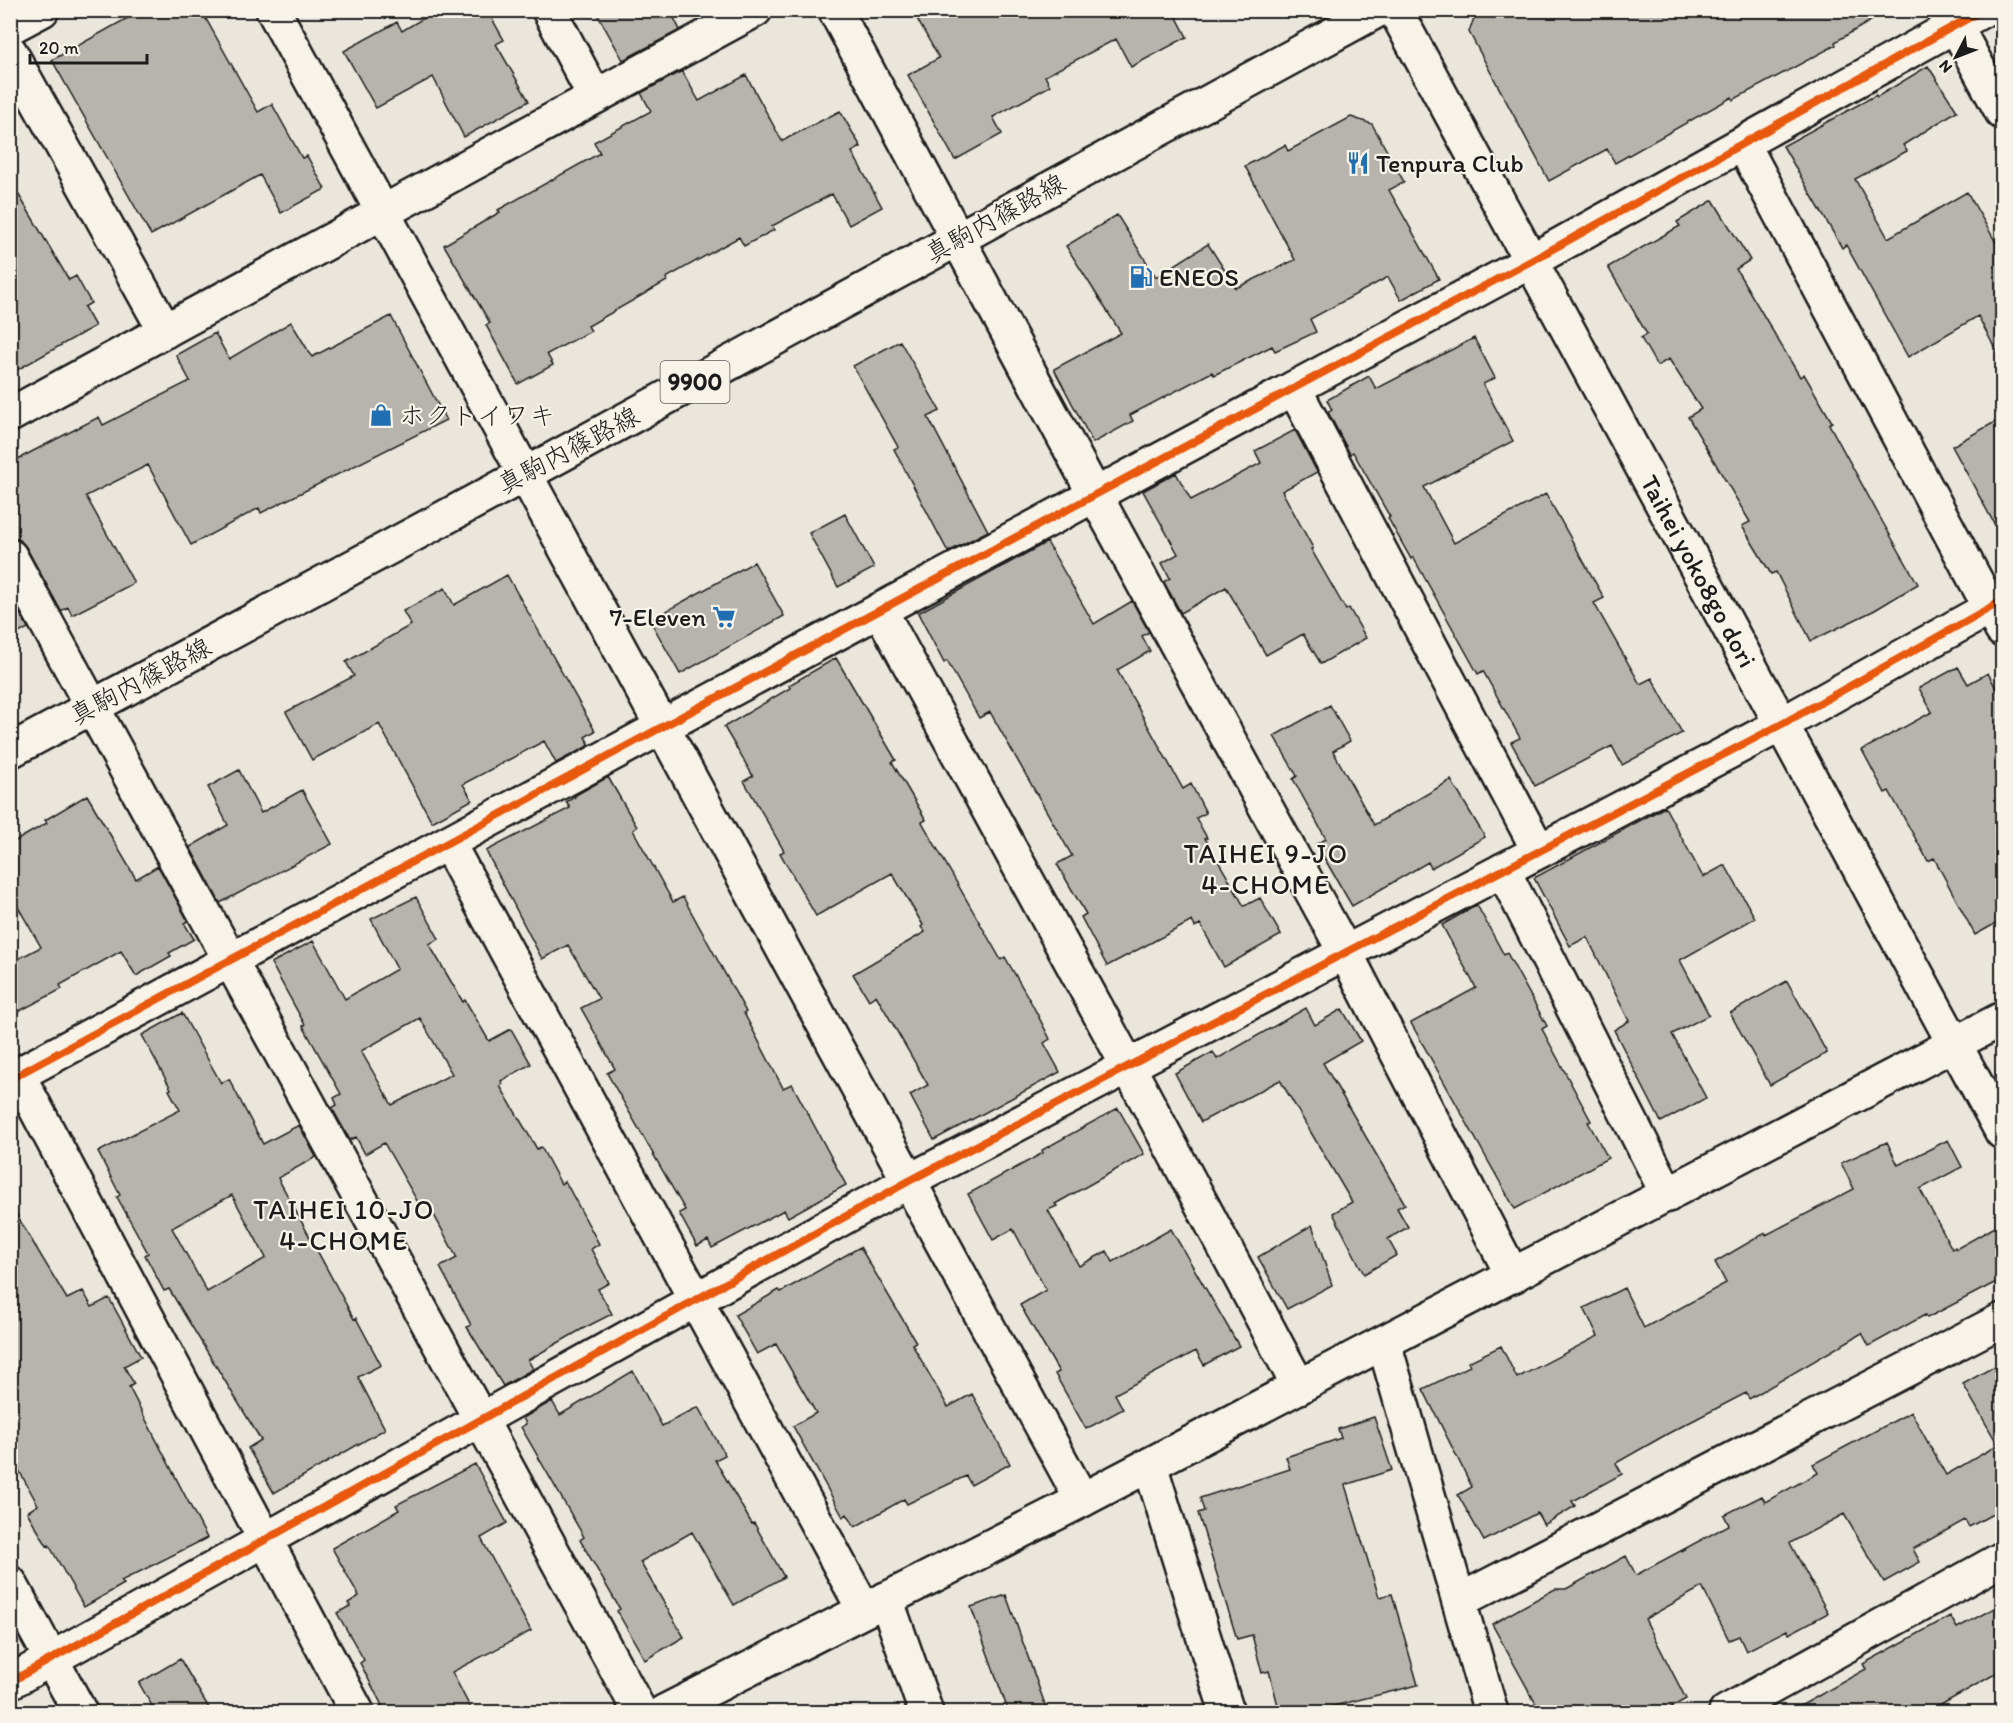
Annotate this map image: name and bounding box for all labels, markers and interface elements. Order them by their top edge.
scale bar [30,27,147,65]
north arrow [1926,27,1986,87]
text: 20 m [39,37,79,59]
text: N [1935,56,1956,77]
place label: Tenpura Club [1376,147,1524,179]
restaurant icon: Tenpura Club [1345,150,1371,176]
street label: 真駒内篠路線 [919,166,1071,270]
place label: ENEOS [1159,261,1239,293]
fuel station icon: ENEOS [1128,264,1154,290]
road number: 9900 [660,361,730,403]
place label: ホクトイワキ [399,399,555,431]
street label: 真駒内篠路線 [492,399,644,501]
shop icon: ホクトイワキ [368,402,394,428]
street label: Taihei yoko8go dori [1634,469,1764,673]
place label: 7-Eleven [609,601,706,633]
supermarket icon: 7-Eleven [711,604,737,630]
street label: 真駒内篠路線 [64,630,216,732]
district label: TAIHEI 9-JO 4-CHOME [1183,837,1349,901]
district label: TAIHEI 10-JO 4-CHOME [253,1193,435,1257]

